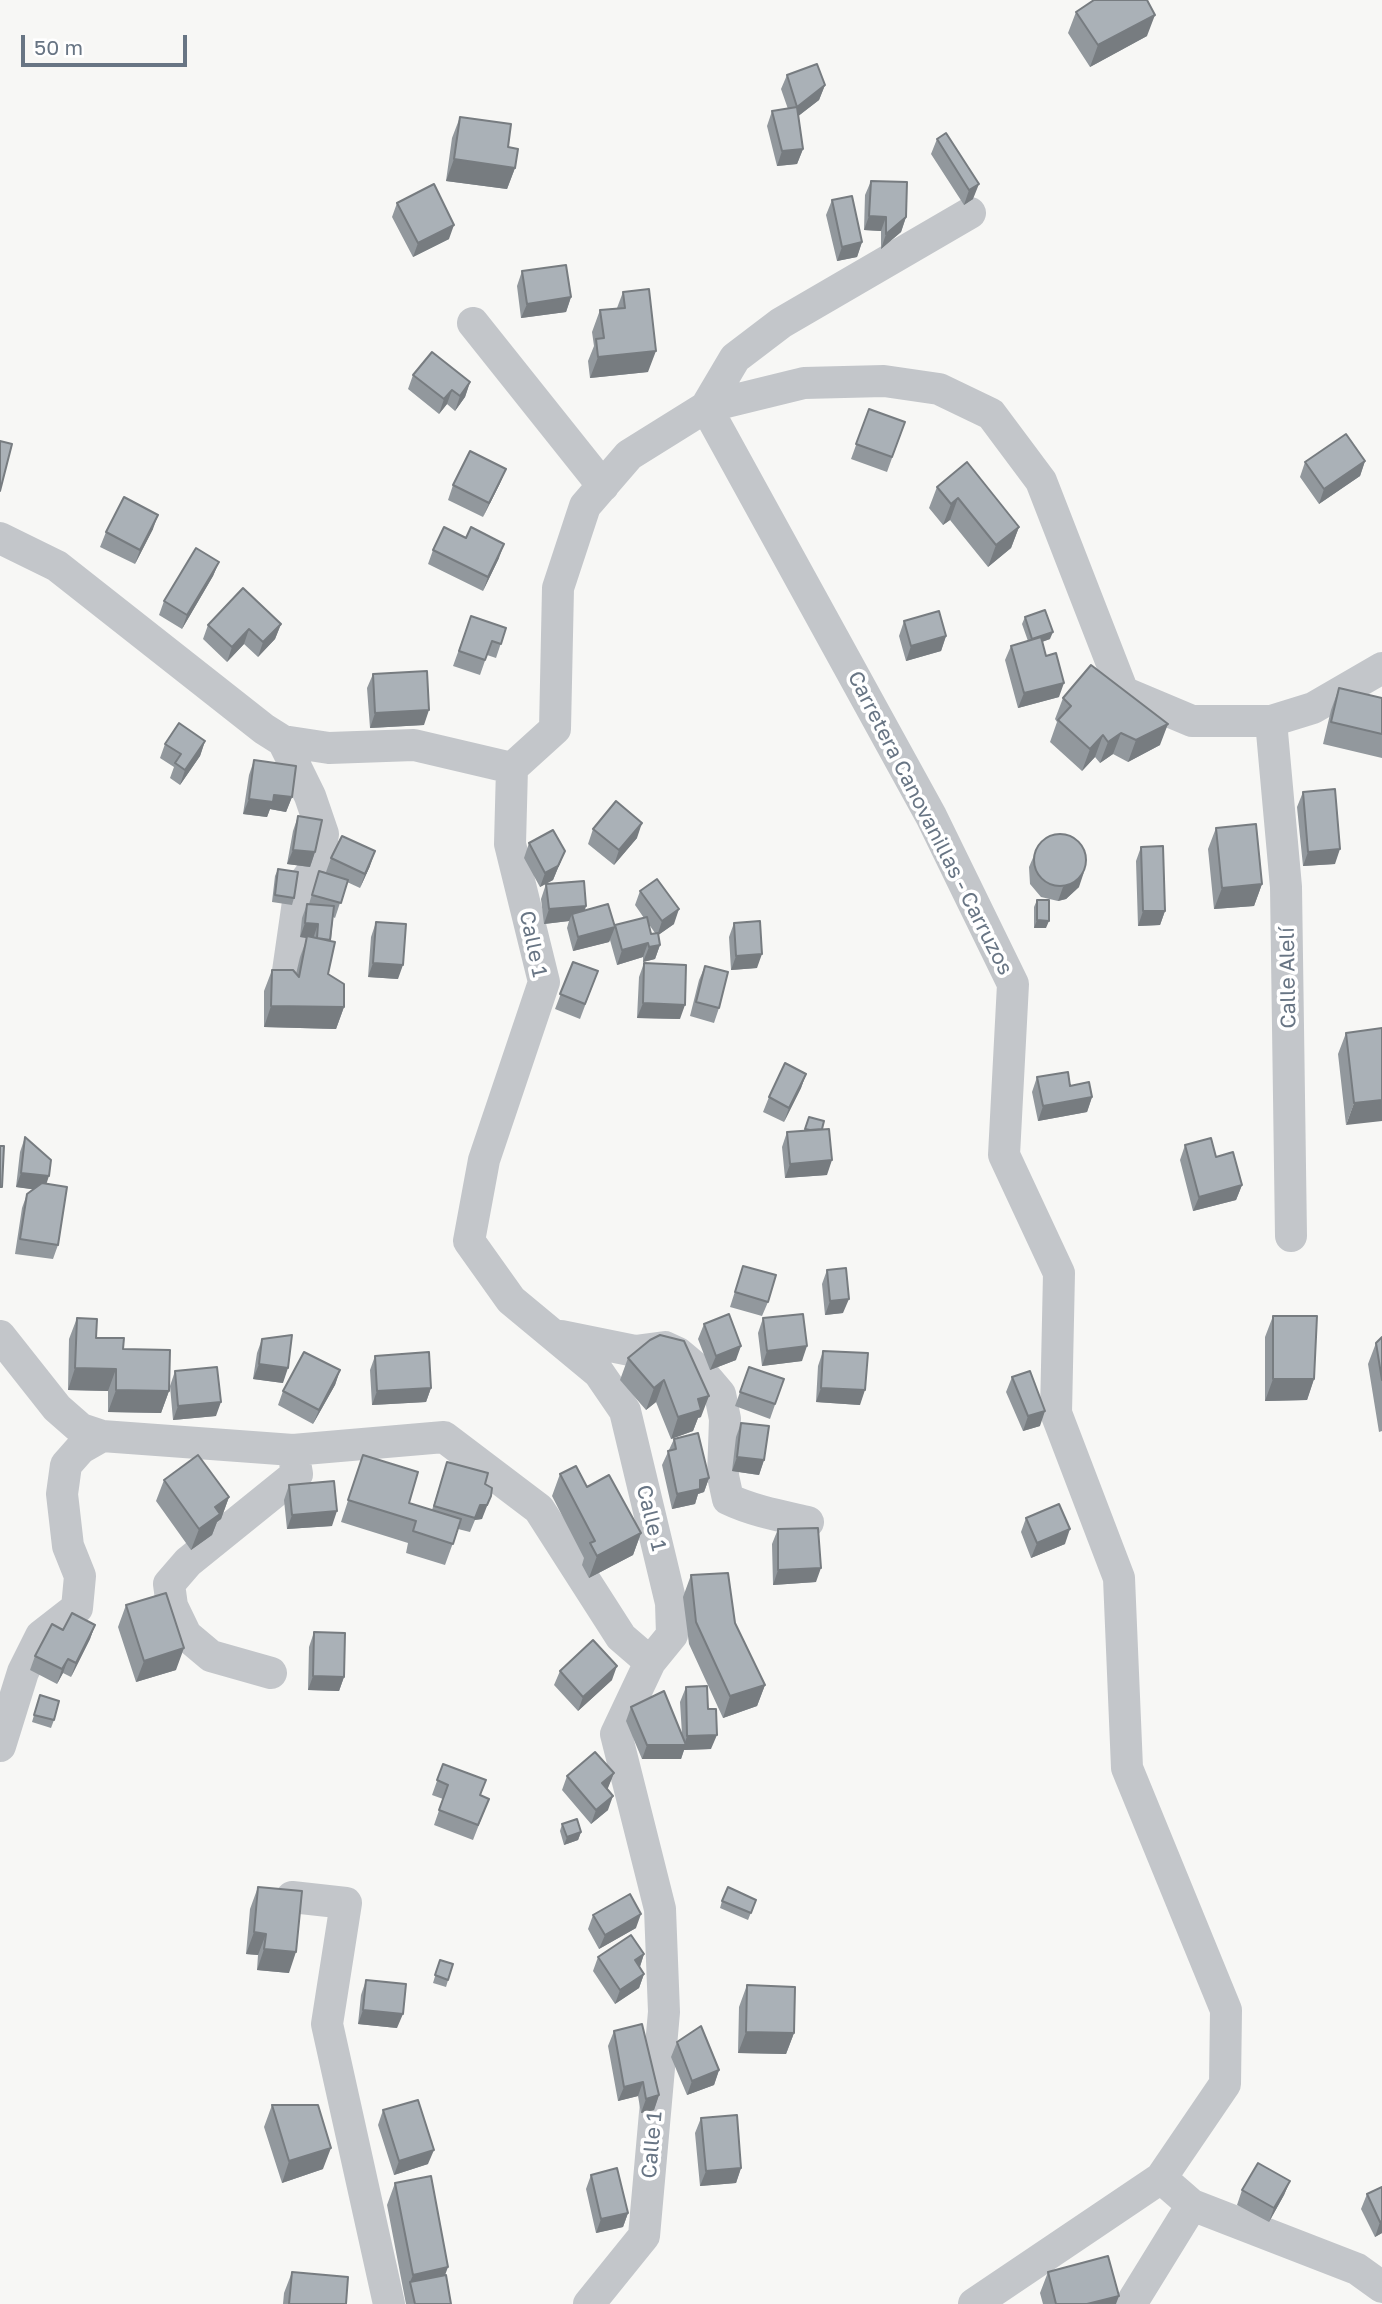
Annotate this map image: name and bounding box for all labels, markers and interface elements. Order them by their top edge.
scale bar [24,21,191,65]
text: 50 m [34,34,83,60]
street label: Carretera Canovanillas - Carruzos [842,667,1018,979]
street label: Calle 1 [514,909,552,979]
street label: Calle Alelí [1275,927,1301,1029]
street label: Calle 1 [631,1482,671,1554]
street label: Calle 1 [637,2111,667,2179]

